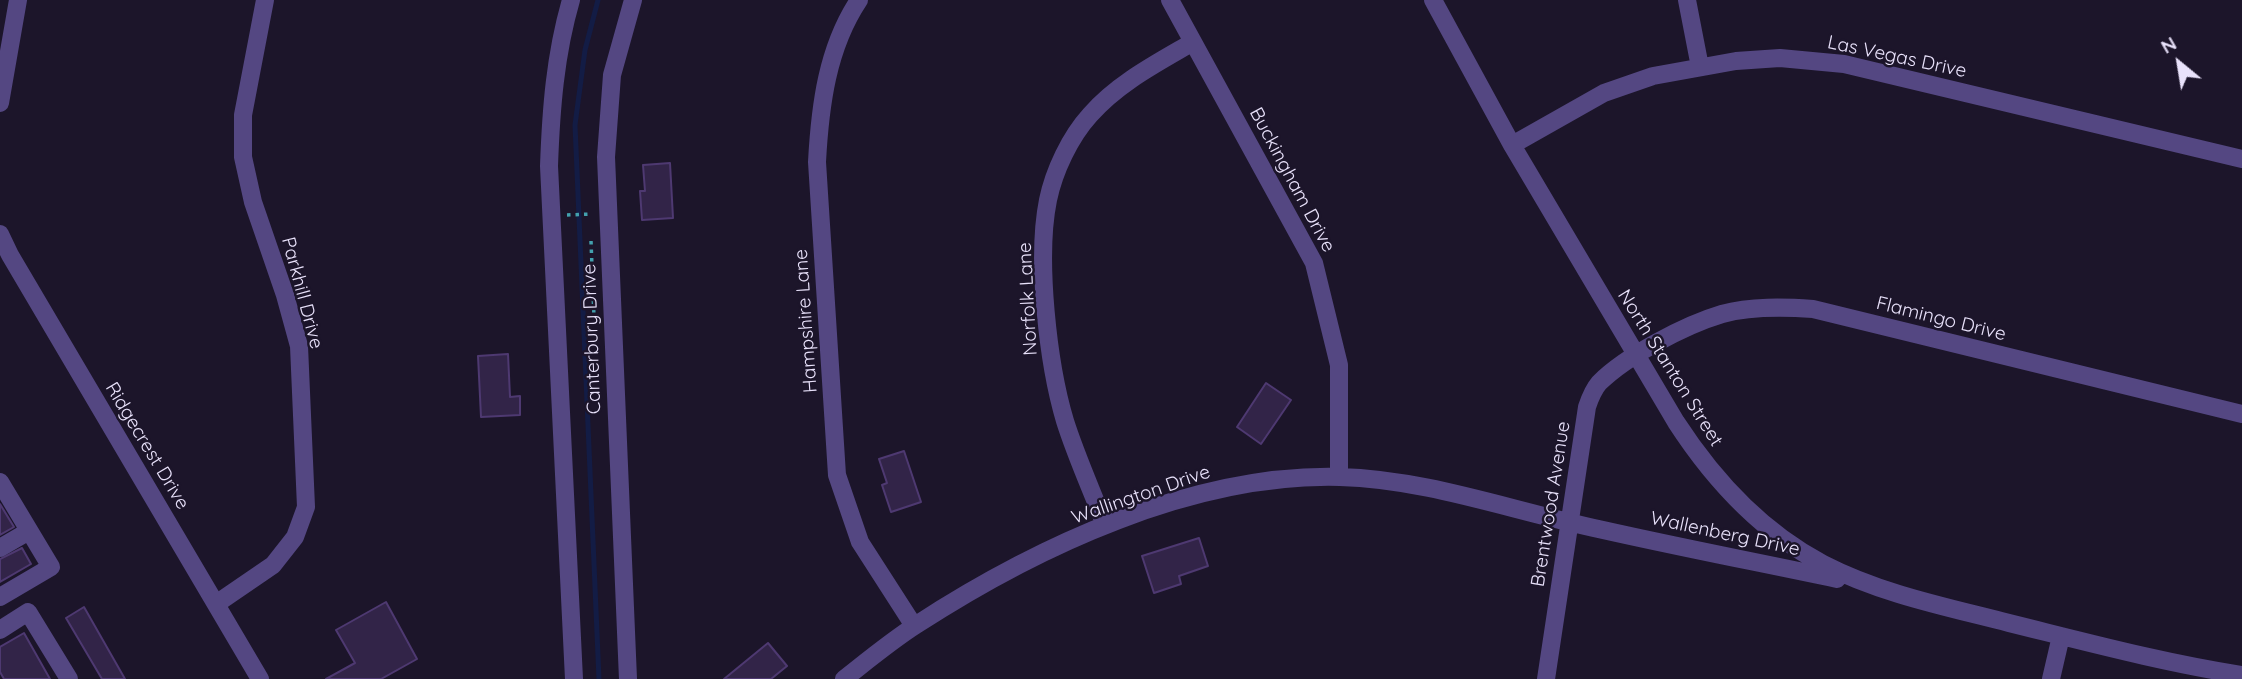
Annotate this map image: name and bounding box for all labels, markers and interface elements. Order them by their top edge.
north arrow [2144,28,2214,98]
street label: Las Vegas Drive [1825,31,1969,83]
text: N [2156,31,2181,59]
street label: Buckingham Drive [1244,104,1340,256]
street label: Parkhill Drive [276,235,328,351]
street label: Norfolk Lane [1014,242,1042,356]
street label: Hampshire Lane [790,248,822,394]
street label: Canterbury Drive [578,263,606,415]
street label: North Stanton Street [1612,285,1728,451]
street label: Flamingo Drive [1874,292,2008,346]
street label: Ridgecrest Drive [100,378,194,514]
street label: Brentwood Avenue [1527,420,1575,588]
street label: Wallington Drive [1069,461,1213,529]
street label: Wallenberg Drive [1648,507,1802,561]

